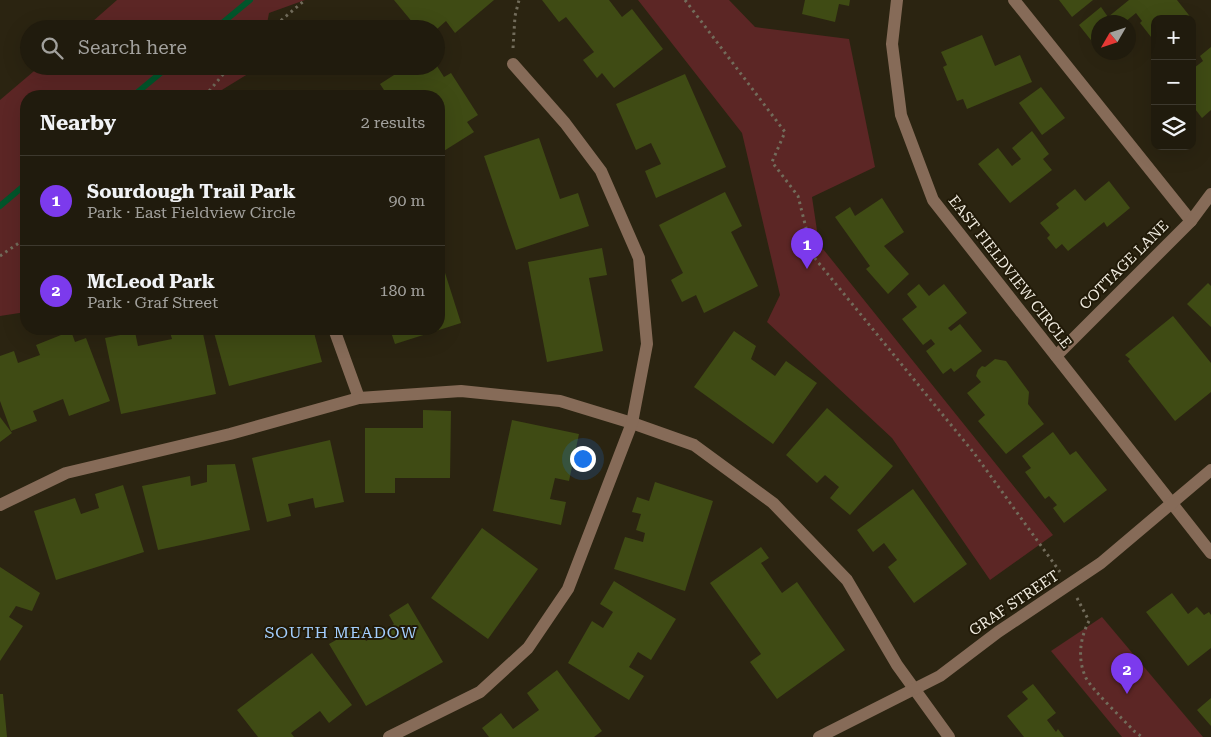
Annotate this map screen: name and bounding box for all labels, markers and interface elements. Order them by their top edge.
north arrow [1091,15,1136,60]
map controls [1151,15,1196,150]
button: + [1151,15,1196,60]
search box [20,20,445,75]
icon: search [38,34,66,62]
text: Search here [78,36,187,59]
button: − [1151,60,1196,105]
button: layers [1151,105,1196,150]
text: Nearby [40,111,116,135]
text: 2 results [361,113,425,132]
text: Sourdough Trail Park [87,180,296,203]
text: 1 [52,191,60,210]
text: 90 m [388,191,425,210]
street label: EAST FIELDVIEW CIRCLE [945,192,1075,352]
text: Park · East Fieldview Circle [87,203,296,222]
street label: COTTAGE LANE [1076,217,1172,313]
pin: 1 [791,228,823,269]
text: McLeod Park [87,270,215,293]
text: 2 [52,281,60,300]
text: 180 m [379,281,425,300]
text: Park · Graf Street [87,293,218,312]
your location [570,446,596,472]
street label: GRAF STREET [966,566,1062,640]
district label: SOUTH MEADOW [264,623,418,642]
pin: 2 [1111,653,1143,694]

